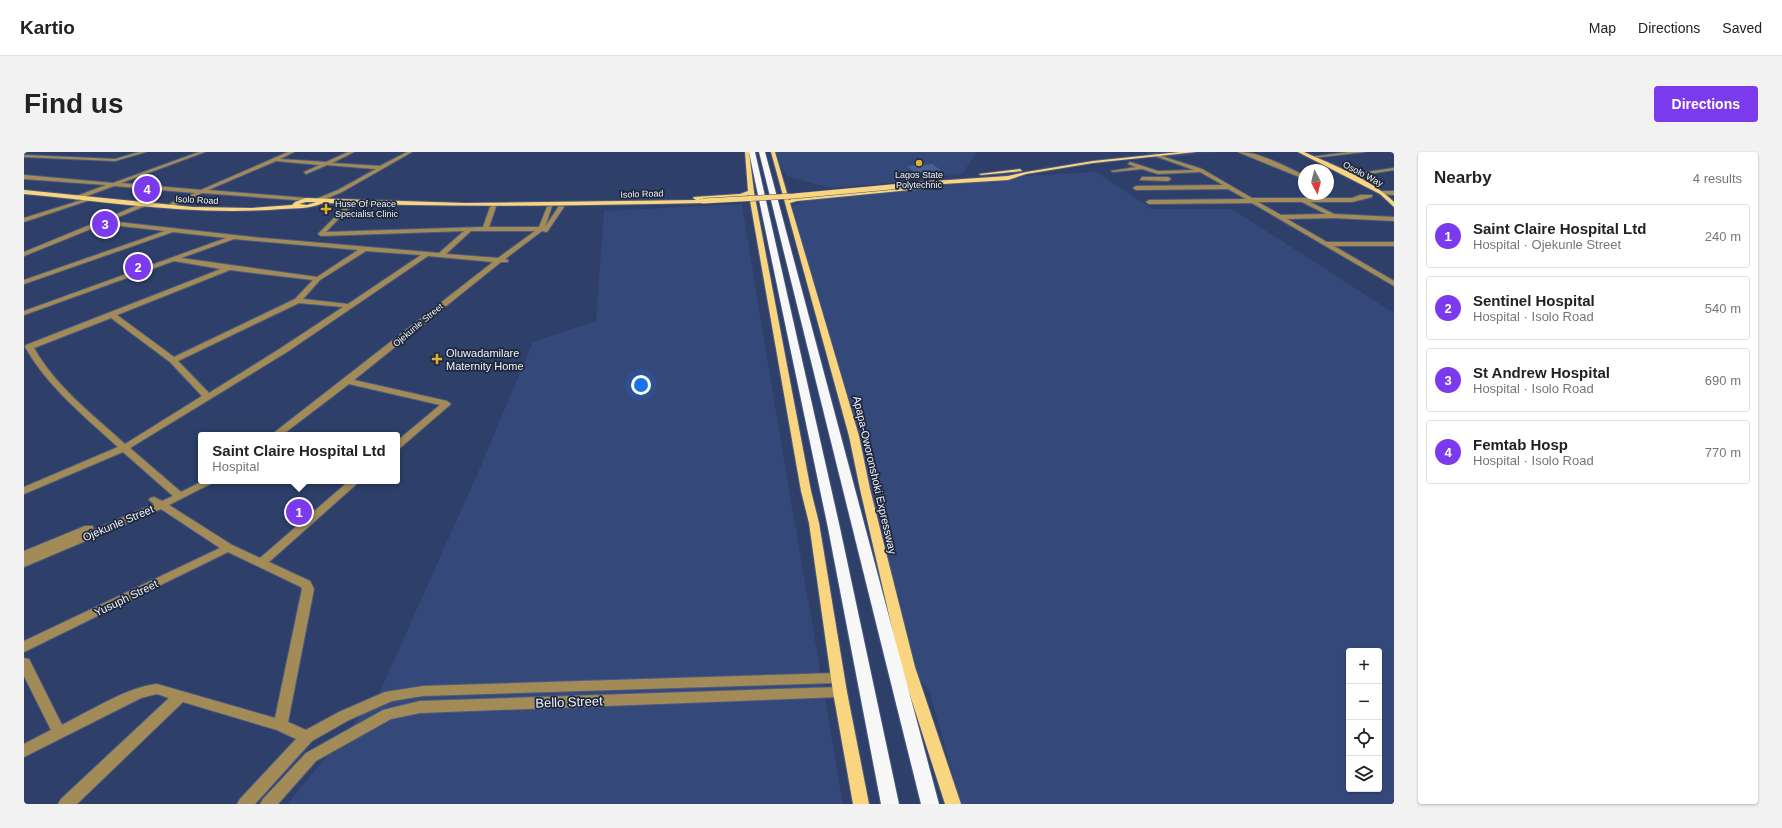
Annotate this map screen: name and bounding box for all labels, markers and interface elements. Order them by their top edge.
text: Kartio [20,17,75,38]
text: Map [1589,20,1616,36]
text: Directions [1638,20,1700,36]
text: Saved [1722,20,1762,36]
button: Directions [1654,86,1758,122]
text: Find us [24,88,124,119]
marker: Lagos State Polytechnic [914,158,924,168]
street label: Osolo Way [1341,159,1385,189]
north arrow [1298,164,1334,200]
text: Nearby [1434,168,1492,187]
place label: Lagos State Polytechnic [895,170,943,190]
text: 4 results [1693,171,1742,186]
pin: 4 [134,174,160,204]
street label: Isolo Road [620,188,664,200]
street label: Isolo Road [175,194,219,206]
place label: Huse Of Peace Specialist Clinic [335,199,399,219]
marker: Huse Of Peace Specialist Clinic [320,203,332,215]
pin: 3 [92,209,118,239]
text: Saint Claire Hospital Ltd [1473,220,1646,237]
text: 1 [1444,229,1452,244]
text: 240 m [1705,229,1741,244]
text: Hospital · Ojekunle Street [1473,237,1621,252]
pin: 2 [125,252,151,282]
text: Sentinel Hospital [1473,292,1595,309]
street label: Ojekunle Street [391,301,445,349]
text: 2 [1444,301,1452,316]
text: 540 m [1705,301,1741,316]
text: Hospital · Isolo Road [1473,309,1594,324]
place label: Oluwadamilare Maternity Home [446,347,524,372]
marker: Oluwadamilare Maternity Home [431,353,443,365]
text: St Andrew Hospital [1473,364,1610,381]
text: 3 [1444,373,1452,388]
text: 690 m [1705,373,1741,388]
your location [631,375,651,395]
text: Hospital · Isolo Road [1473,381,1594,396]
street label: Apapa-Oworonshoki Expressway [851,395,899,556]
popup [198,432,400,484]
text: Femtab Hosp [1473,436,1568,453]
text: Saint Claire Hospital Ltd [212,442,386,459]
text: 4 [1444,445,1452,460]
text: 770 m [1705,445,1741,460]
text: Hospital · Isolo Road [1473,453,1594,468]
text: Hospital [212,459,259,474]
pin: 1 [286,497,312,527]
street label: Ojekunle Street [81,503,155,543]
street label: Yusuph Street [92,577,160,619]
map controls [1346,648,1382,792]
button: + [1346,648,1382,684]
button: − [1346,684,1382,720]
street label: Bello Street [535,693,603,711]
button: locate [1346,720,1382,756]
button: layers [1346,756,1382,792]

